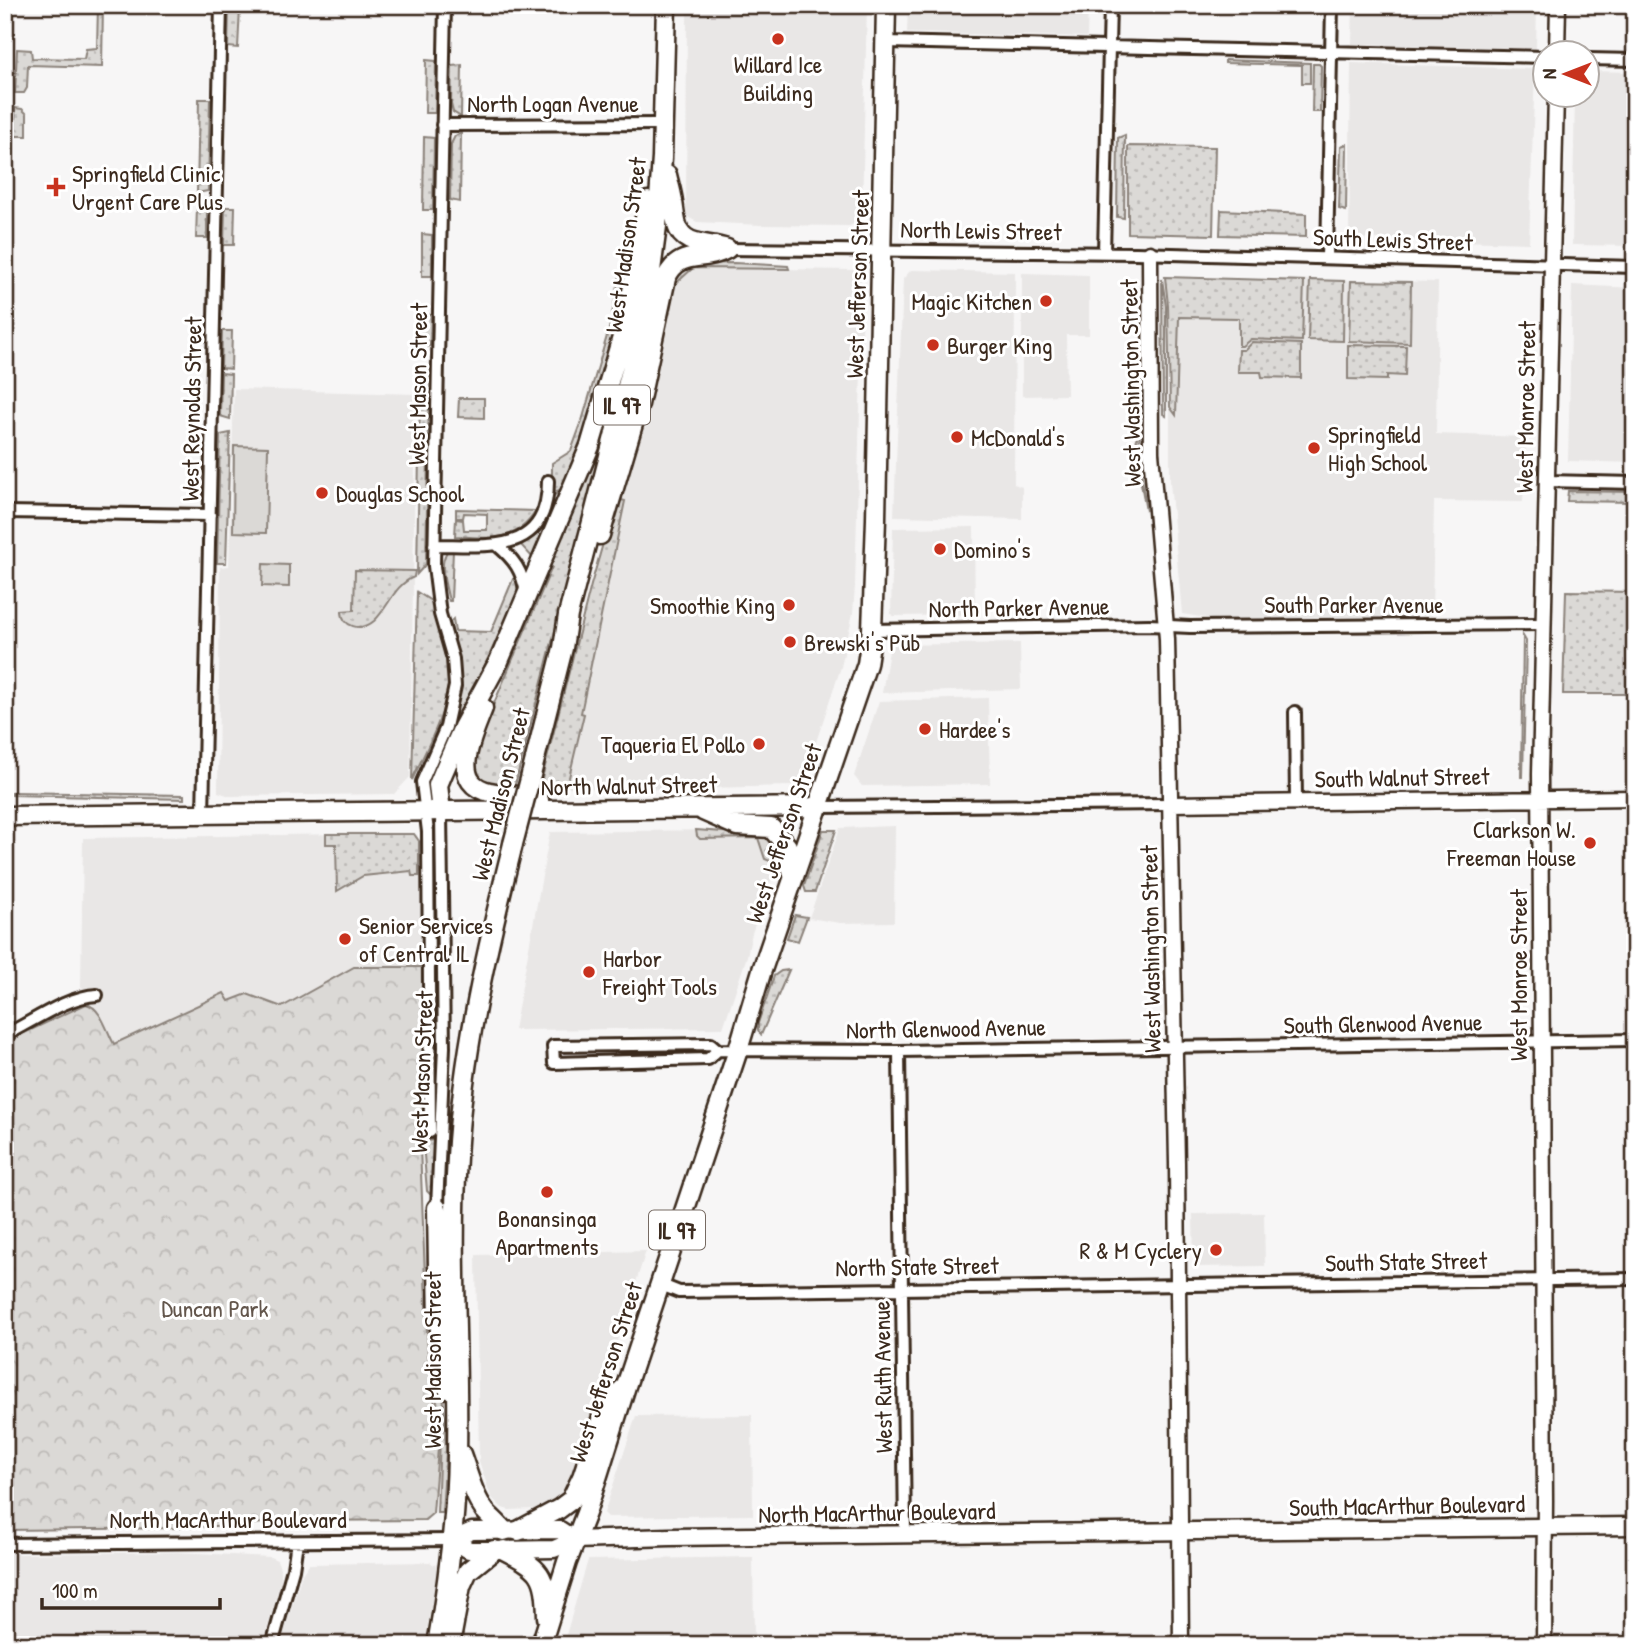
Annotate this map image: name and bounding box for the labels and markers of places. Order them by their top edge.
marker: Willard Ice Building [770,31,786,47]
place label: Willard Ice Building [734,48,823,108]
place label: Springfield Clinic Urgent Care Plus [72,157,223,217]
marker: Springfield Clinic Urgent Care Plus [46,177,66,197]
place label: Magic Kitchen [911,285,1032,317]
marker: Magic Kitchen [1038,293,1054,309]
place label: Burger King [947,329,1052,361]
marker: Burger King [925,337,941,353]
place label: Springfield High School [1328,418,1428,478]
place label: McDonald's [971,421,1065,453]
marker: McDonald's [949,429,965,445]
marker: Springfield High School [1306,440,1322,456]
place label: Douglas School [336,477,465,509]
marker: Douglas School [314,485,330,501]
place label: Domino's [954,533,1030,565]
marker: Domino's [932,541,948,557]
place label: Smoothie King [650,589,775,621]
marker: Smoothie King [781,597,797,613]
place label: Brewski's Pub [804,626,920,658]
marker: Brewski's Pub [782,634,798,650]
place label: Hardee's [939,713,1011,745]
marker: Hardee's [917,721,933,737]
place label: Taqueria El Pollo [601,728,745,760]
marker: Taqueria El Pollo [751,736,767,752]
place label: Clarkson W. Freeman House [1446,813,1576,873]
marker: Clarkson W. Freeman House [1582,835,1598,851]
place label: Senior Services of Central IL [359,909,493,969]
marker: Senior Services of Central IL [337,931,353,947]
place label: Harbor Freight Tools [602,942,717,1002]
marker: Harbor Freight Tools [581,964,597,980]
marker: Bonansinga Apartments [539,1184,555,1200]
place label: Bonansinga Apartments [495,1202,599,1262]
place label: R & M Cyclery [1080,1234,1202,1266]
marker: R & M Cyclery [1208,1242,1224,1258]

